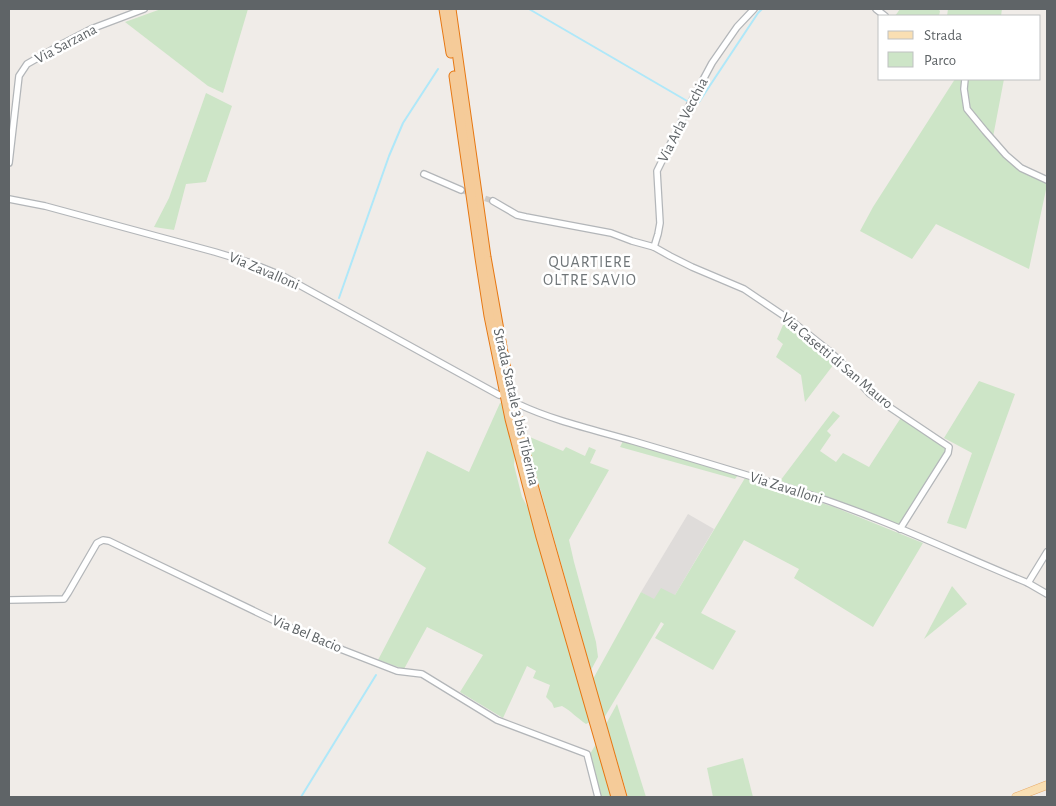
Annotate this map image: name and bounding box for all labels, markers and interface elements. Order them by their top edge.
legend [878,15,1041,80]
street label: Via Sarzana [33,21,99,66]
text: Strada [924,28,962,43]
text: Parco [924,53,956,68]
street label: Via Arla Vecchia [655,75,711,165]
street label: Via Zavalloni [226,249,302,293]
district label: QUARTIERE OLTRE SAVIO [543,254,637,288]
street label: Via Casetti di San Mauro [778,310,896,412]
street label: Strada Statale 3 bis Tiberina [491,327,541,487]
street label: Via Zavalloni [748,469,824,507]
street label: Via Bel Bacio [270,613,344,655]

